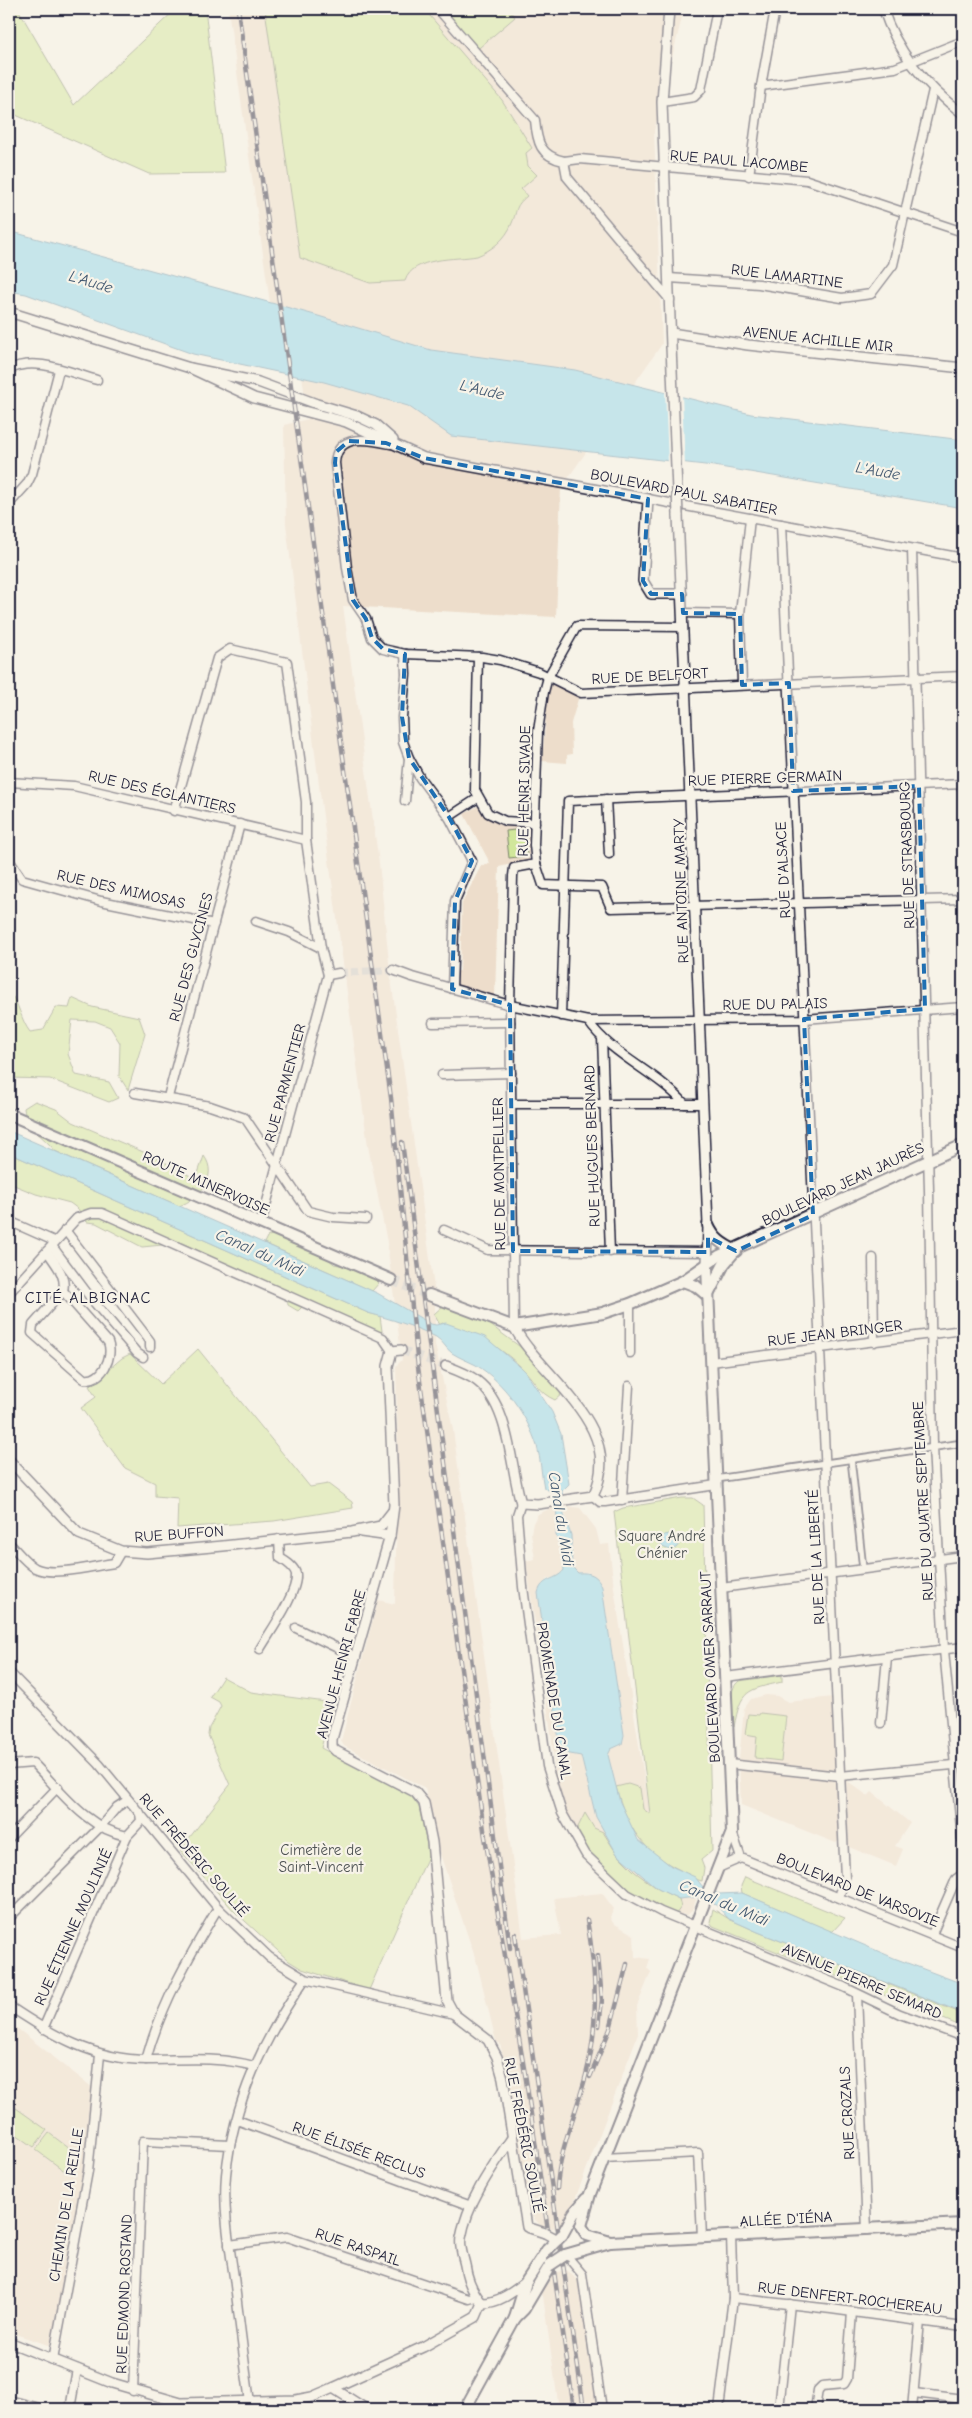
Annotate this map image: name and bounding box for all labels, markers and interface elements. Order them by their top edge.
street label: RUE PAUL LACOMBE [669,146,809,176]
street label: RUE LAMARTINE [730,260,844,292]
water label: L'Aude [67,267,115,297]
street label: AVENUE ACHILLE MIR [742,322,894,356]
water label: L'Aude [458,376,506,404]
water label: L'Aude [854,458,902,484]
street label: BOULEVARD PAUL SABATIER [589,465,779,519]
street label: RUE DE BELFORT [591,664,709,688]
street label: RUE HENRI SIVADE [514,725,534,857]
street label: RUE DES ÉGLANTIERS [86,765,238,818]
street label: RUE PIERRE GERMAIN [688,766,842,790]
street label: RUE DE STRASBOURG [895,781,919,929]
street label: RUE ANTOINE MARTY [669,818,693,964]
street label: RUE D'ALSACE [771,821,795,919]
street label: RUE DES MIMOSAS [55,865,187,913]
street label: RUE DES GLYCINES [165,891,217,1023]
street label: RUE DU PALAIS [722,994,828,1014]
street label: RUE PARMENTIER [261,1022,309,1144]
street label: RUE HUGUES BERNARD [580,1065,604,1227]
street label: RUE DE MONTPELLIER [489,1097,509,1251]
street label: BOULEVARD JEAN JAURÈS [759,1138,927,1230]
street label: ROUTE MINERVOISE [140,1147,272,1219]
water label: Canal du Midi [213,1225,308,1281]
district label: CITÉ ALBIGNAC [25,1288,151,1307]
street label: RUE JEAN BRINGER [767,1316,903,1350]
street label: RUE DU QUATRE SEPTEMBRE [909,1401,937,1601]
water label: Canal du Midi [545,1470,577,1568]
street label: RUE DE LA LIBERTÉ [802,1489,829,1625]
street label: RUE BUFFON [134,1522,224,1546]
park label: Square André Chénier [618,1527,706,1562]
street label: BOULEVARD OMER SARRAUT [696,1570,724,1763]
street label: AVENUE HENRI FABRE [312,1588,370,1740]
street label: PROMENADE DU CANAL [533,1621,575,1782]
street label: RUE FRÉDÉRIC SOULIÉ [135,1789,253,1920]
park label: Cimetière de Saint-Vincent [279,1841,364,1876]
street label: RUE ÉTIENNE MOULINIÉ [29,1845,116,2008]
street label: BOULEVARD DE VARSOVIE [774,1849,942,1931]
water label: Canal du Midi [677,1876,772,1930]
street label: AVENUE PIERRE SEMARD [779,1939,945,2023]
street label: RUE FRÉDÉRIC SOULIÉ [500,2056,549,2214]
street label: RUE CROZALS [836,2066,858,2160]
street label: RUE ÉLISÉE RECLUS [290,2117,428,2182]
street label: CHEMIN DE LA REILLE [45,2127,87,2283]
street label: ALLÉE D'IÉNA [739,2207,833,2230]
street label: RUE EDMOND ROSTAND [112,2214,136,2374]
street label: RUE RASPAIL [313,2224,404,2270]
street label: RUE DENFERT-ROCHEREAU [757,2278,943,2318]

